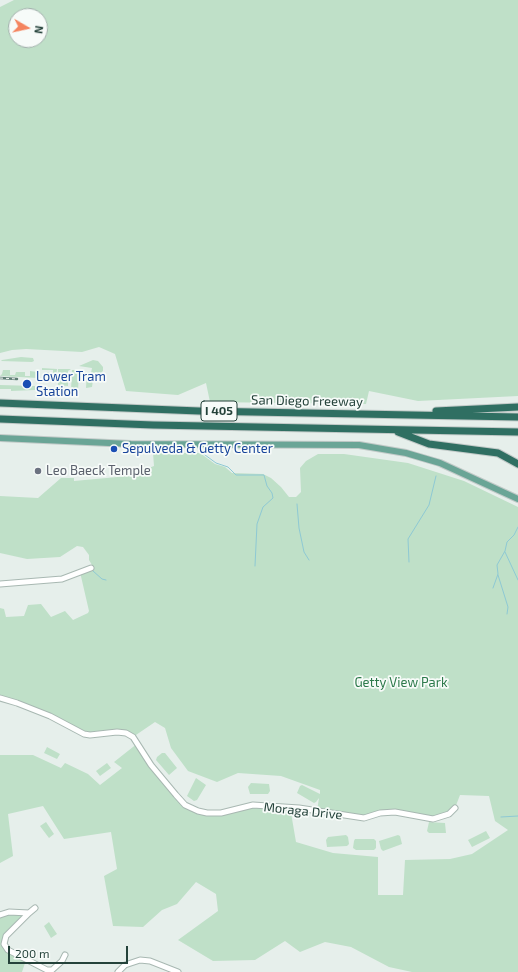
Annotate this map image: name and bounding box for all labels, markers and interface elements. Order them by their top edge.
north arrow [8,8,48,48]
text: N [32,25,46,35]
place label: Lower Tram Station [36,369,106,400]
marker: Lower Tram Station [21,378,33,390]
street label: San Diego Freeway [251,392,363,410]
road number: I 405 [201,401,237,421]
place label: Sepulveda & Getty Center [122,441,273,457]
marker: Sepulveda & Getty Center [109,444,119,454]
place label: Leo Baeck Temple [46,463,151,479]
marker: Leo Baeck Temple [33,466,43,476]
park label: Getty View Park [354,675,448,691]
street label: Moraga Drive [263,799,343,823]
scale bar [10,938,130,964]
text: 200 m [15,946,49,960]

